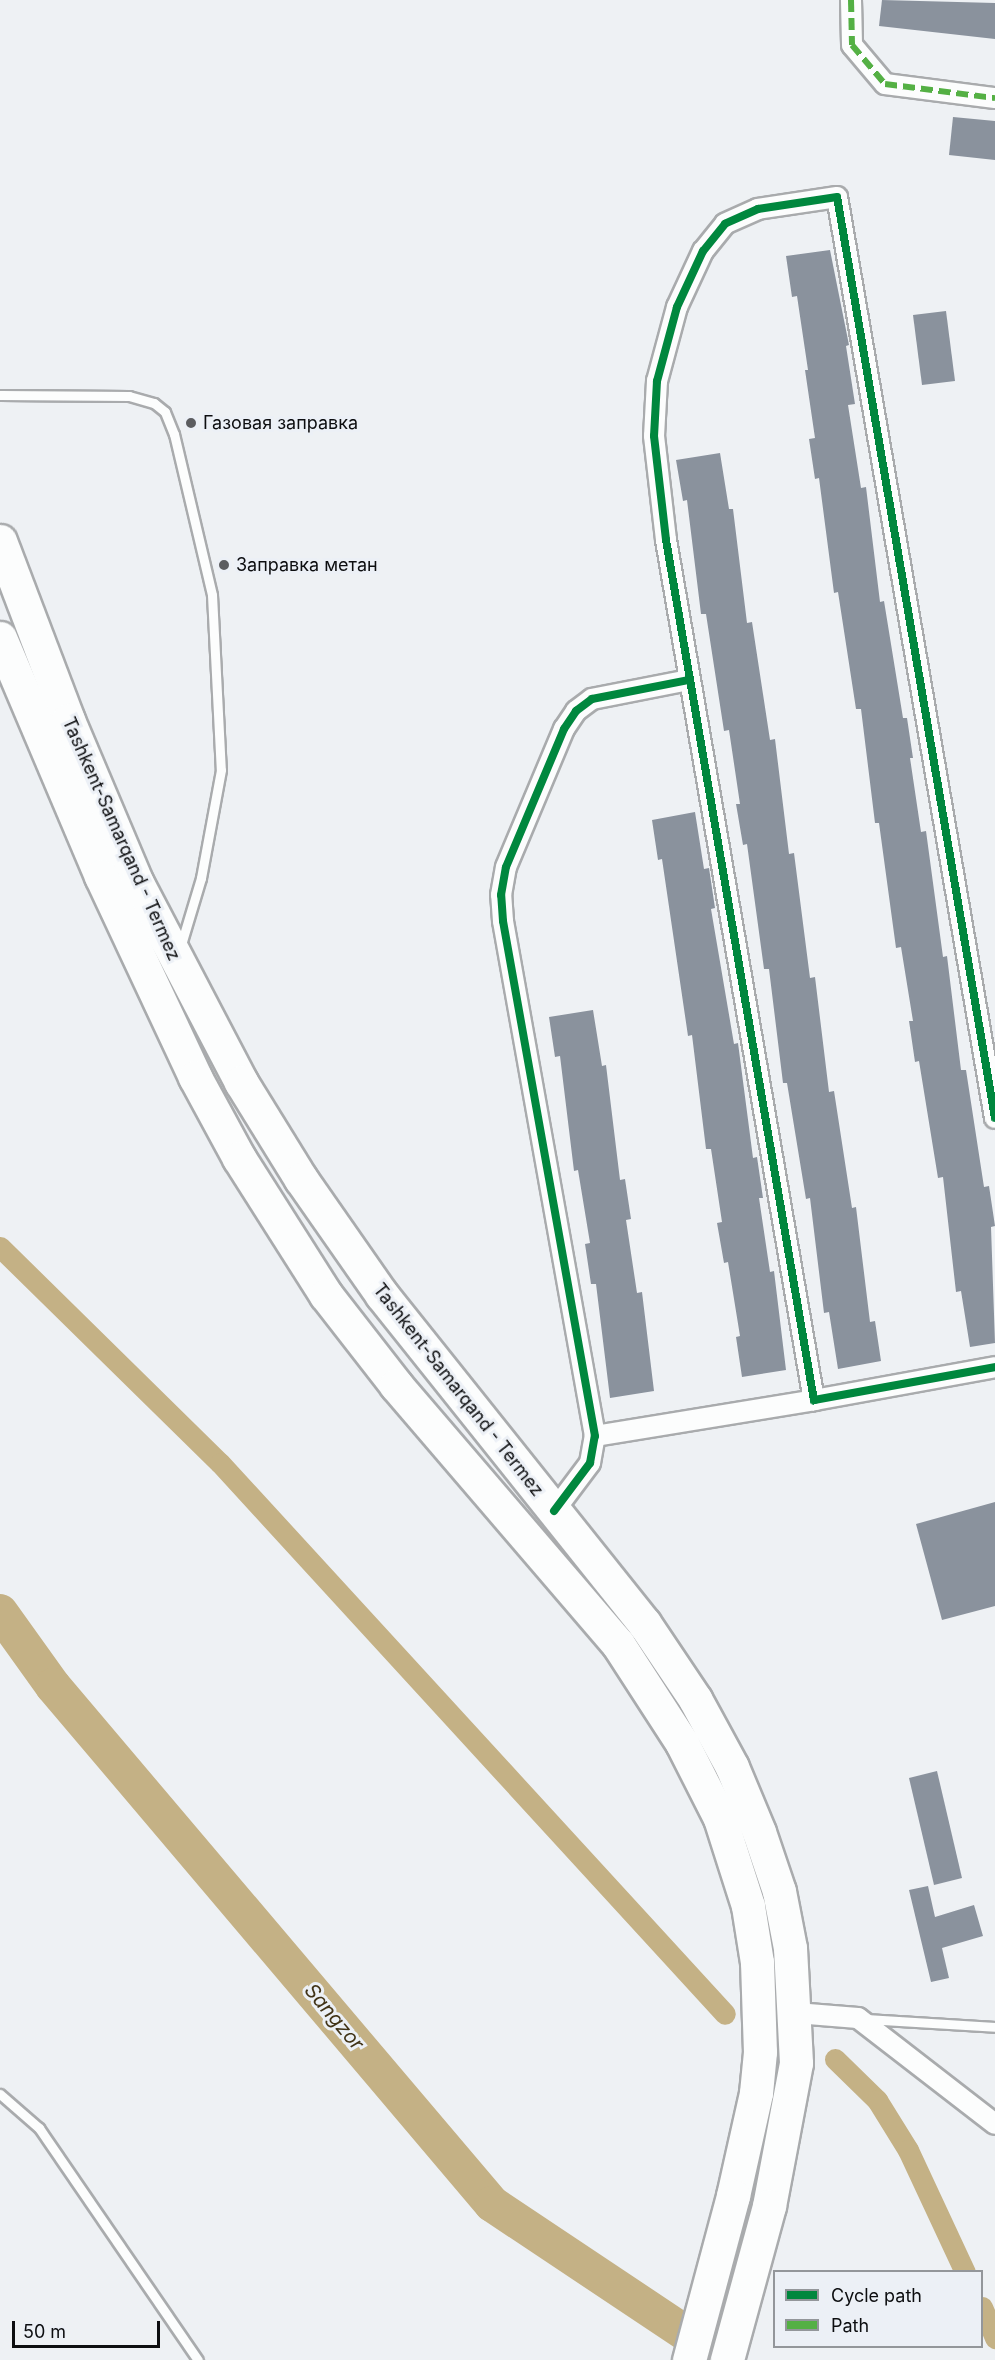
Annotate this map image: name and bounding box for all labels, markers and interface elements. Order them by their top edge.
place label: Газовая заправка [203,412,358,434]
marker: Газовая заправка [184,416,198,430]
place label: Заправка метан [236,554,378,576]
marker: Заправка метан [217,558,231,572]
street label: Tashkent-Samarqand - Termez [57,714,185,964]
street label: Tashkent-Samarqand - Termez [368,1279,548,1501]
water label: Sangzor [299,1979,369,2055]
legend [773,2270,983,2348]
text: Cycle path [831,2285,922,2306]
scale bar [15,2309,164,2347]
text: Path [831,2315,869,2336]
text: 50 m [23,2321,66,2342]

